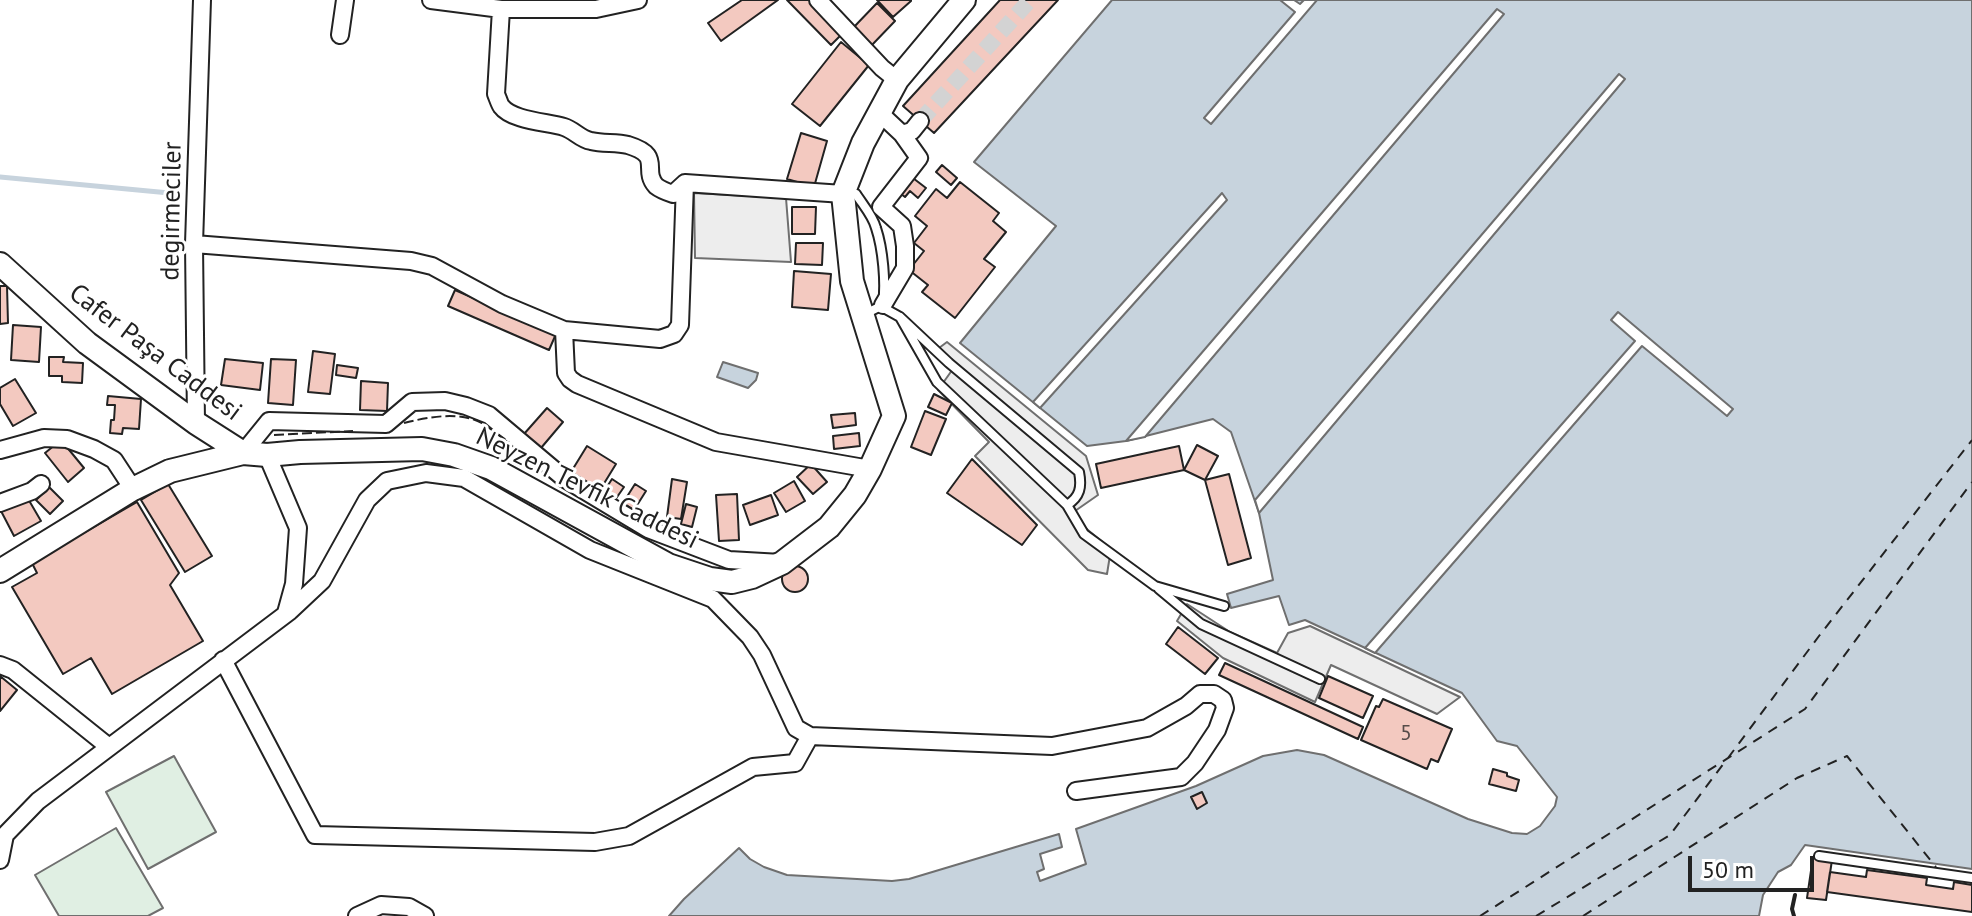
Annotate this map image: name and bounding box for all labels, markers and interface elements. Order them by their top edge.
street label: degirmeciler [155,141,189,281]
street label: Cafer Paşa Caddesi [63,278,247,428]
street label: Neyzen Tevfik Caddesi [471,422,703,556]
house number: 5 [1400,721,1412,747]
scale bar [1692,840,1818,890]
text: 50 m [1702,854,1754,885]

